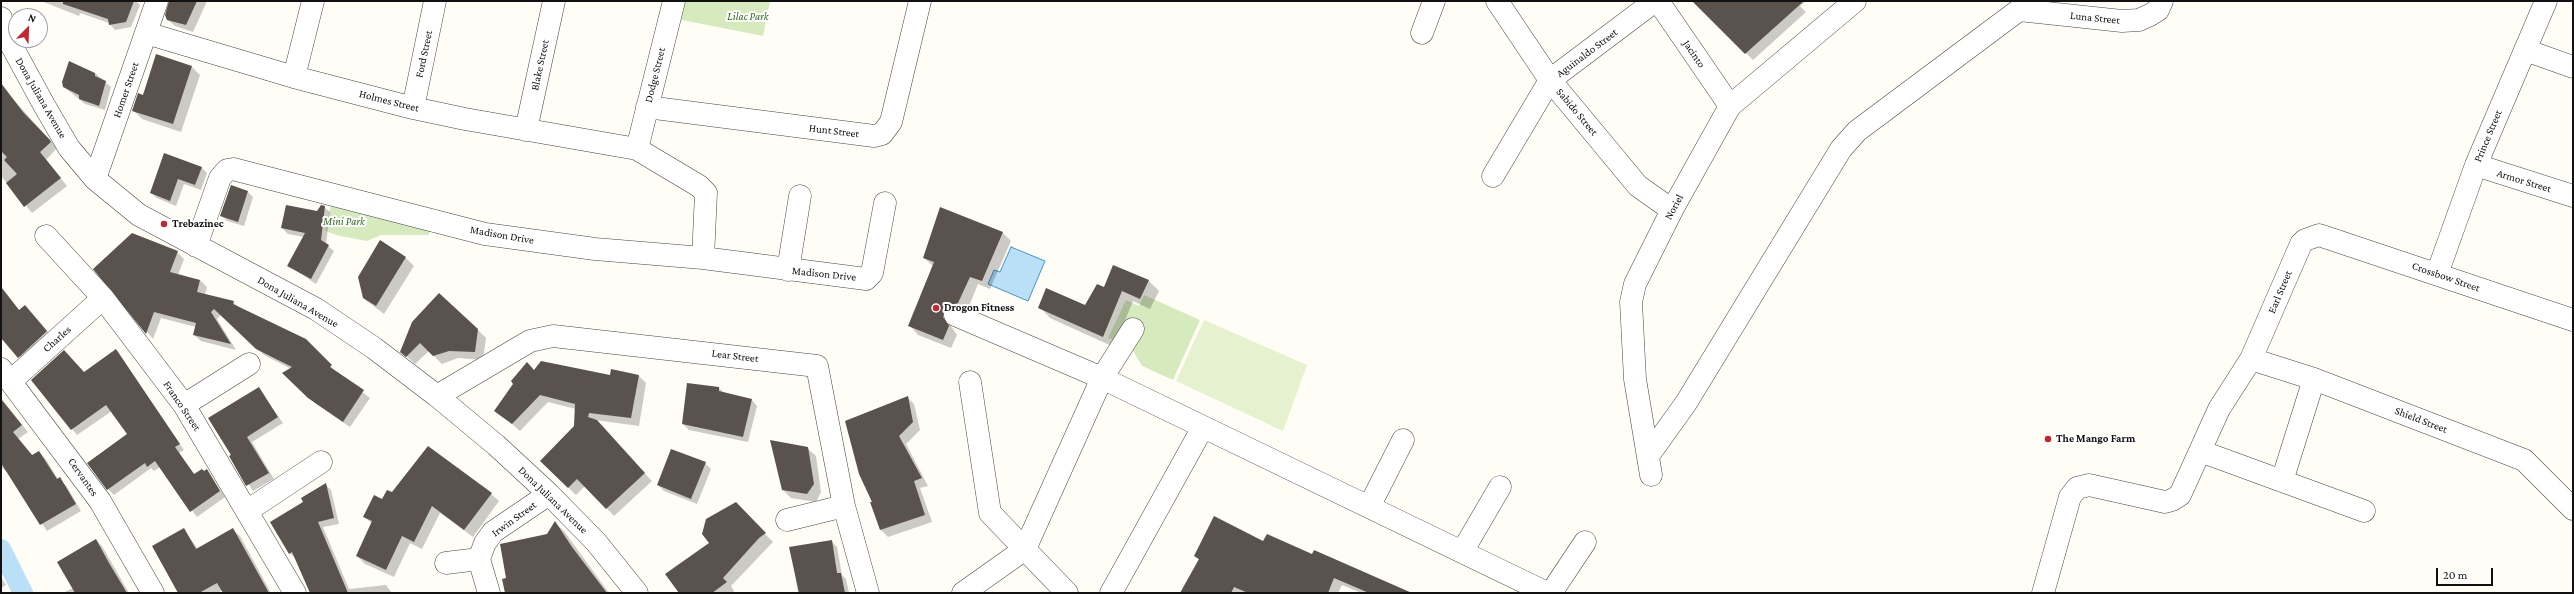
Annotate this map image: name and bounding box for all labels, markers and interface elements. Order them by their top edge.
north arrow [8,8,48,48]
street label: Luna Street [2069,9,2121,27]
park label: Lilac Park [727,10,769,24]
text: N [27,11,38,25]
street label: Aguinaldo Street [1554,26,1620,80]
street label: Ford Street [413,29,435,79]
street label: Blake Street [528,38,552,92]
street label: Jacinto [1680,38,1708,70]
street label: Dodge Street [642,46,668,104]
street label: Dona Juliana Avenue [12,55,70,141]
street label: Homer Street [110,60,142,120]
street label: Sabido Street [1553,86,1601,138]
street label: Holmes Street [358,87,420,115]
street label: Prince Street [2471,108,2505,164]
street label: Hunt Street [808,121,860,141]
street label: Armor Street [2495,166,2553,196]
street label: Noriel [1662,192,1686,222]
park label: Mini Park [323,215,365,229]
place label: Trebazinec [172,217,224,231]
marker: Trebazinec [159,219,169,229]
street label: Madison Drive [469,223,535,247]
street label: Crossbow Street [2410,259,2482,295]
street label: Madison Drive [791,264,857,284]
street label: Earl Street [2265,268,2295,316]
street label: Dona Juliana Avenue [255,273,341,331]
place label: Drogon Fitness [944,301,1014,315]
marker: Drogon Fitness [931,303,941,313]
street label: Charles [40,323,74,355]
street label: Lear Street [711,347,759,365]
street label: Franco Street [160,378,204,434]
street label: Shield Street [2393,404,2449,436]
place label: The Mango Farm [2056,432,2135,446]
marker: The Mango Farm [2043,434,2053,444]
street label: Cervantes [65,455,101,499]
street label: Dona Juliana Avenue [516,464,590,536]
street label: Irwin Street [489,498,539,540]
scale bar [2438,560,2495,586]
text: 20 m [2443,568,2467,582]

